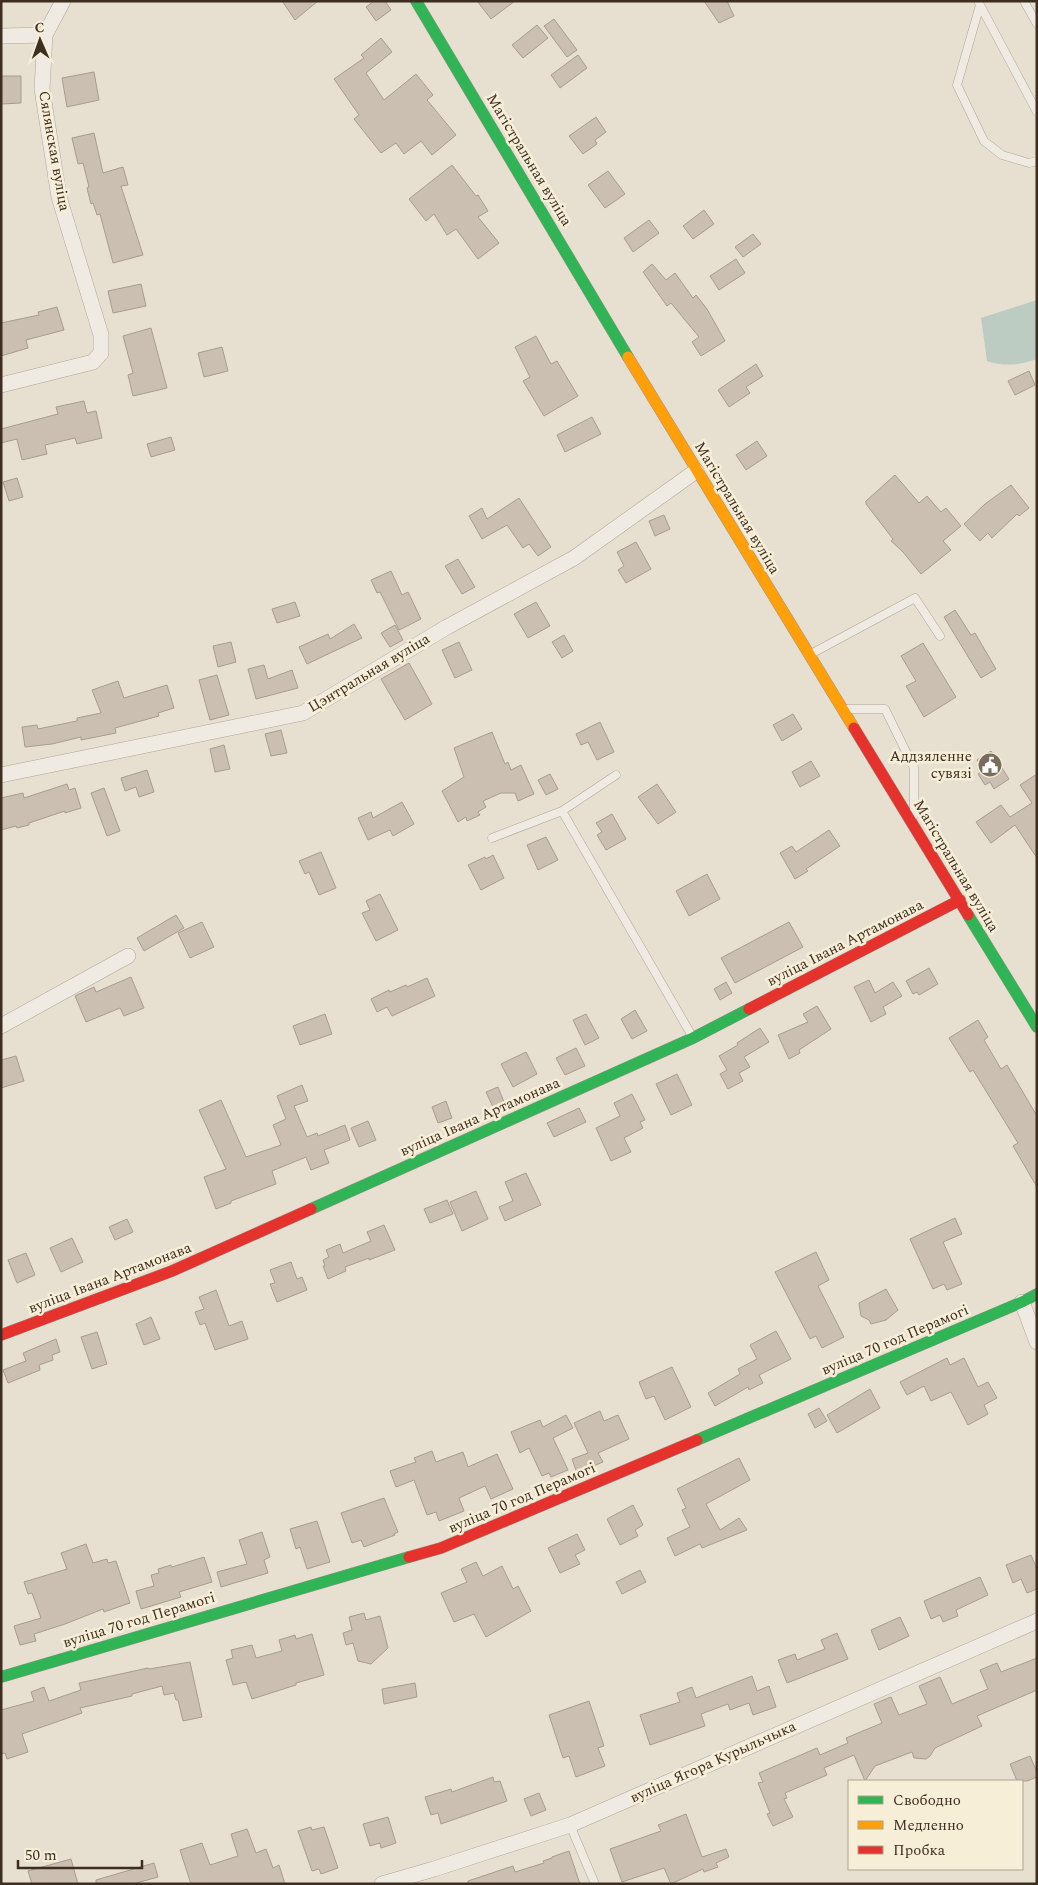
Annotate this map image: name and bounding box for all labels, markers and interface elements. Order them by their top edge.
north arrow [15,15,65,65]
text: С [34,17,45,38]
street label: Сялянская вуліца [32,89,76,214]
street label: Магістральная вуліца [480,89,578,231]
street label: Магістральная вуліца [688,437,786,579]
street label: Цэнтральная вуліца [304,627,435,719]
place label: Аддзяленне сувязі [890,745,972,785]
public building icon: Аддзяленне сувязі [977,752,1003,778]
street label: Магістральная вуліца [907,795,1005,937]
street label: вуліца Івана Артамонава [763,893,928,993]
street label: вуліца Івана Артамонава [396,1071,564,1163]
street label: вуліца Івана Артамонава [25,1236,196,1320]
street label: вуліца 70 год Перамогі [818,1299,972,1381]
street label: вуліца 70 год Перамогі [445,1457,599,1539]
street label: вуліца 70 год Перамогі [60,1586,218,1654]
street label: вуліца Ягора Курыльчыка [626,1715,800,1809]
legend [848,1780,1023,1870]
text: Свободно [893,1789,961,1812]
text: Медленно [893,1814,964,1837]
scale bar [18,1838,141,1870]
text: Пробка [893,1839,946,1862]
text: 50 m [25,1844,57,1867]

